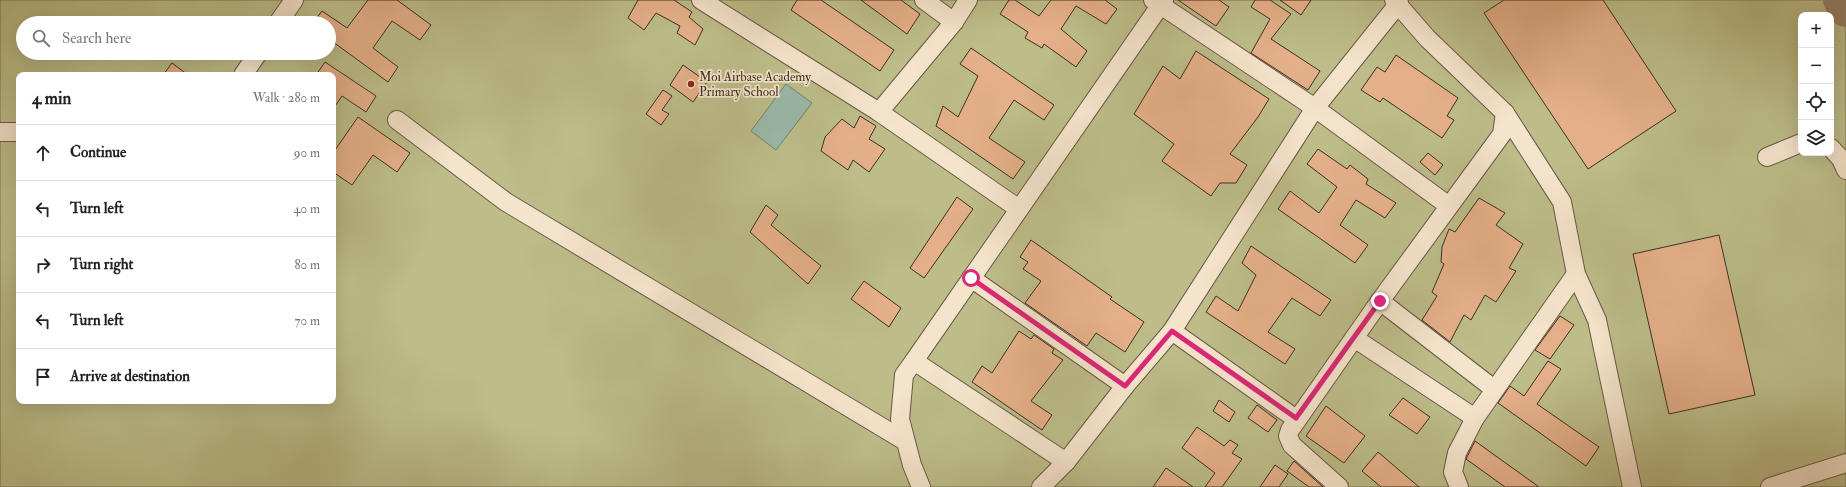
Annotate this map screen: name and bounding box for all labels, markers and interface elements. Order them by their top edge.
map controls [1798,12,1834,156]
button: + [1798,12,1834,48]
search box [16,16,336,60]
icon: search [30,27,52,49]
text: Search here [62,29,131,48]
button: − [1798,48,1834,84]
place label: Moi Airbase Academy Primary School [699,69,811,101]
marker: Moi Airbase Academy Primary School [686,79,696,89]
button: locate [1798,84,1834,120]
text: 4 min [32,88,71,109]
text: Walk · 280 m [253,90,320,106]
button: layers [1798,120,1834,156]
icon: ahead [32,142,54,164]
text: Continue [70,143,126,162]
text: 90 m [294,145,320,161]
icon: left [32,198,54,220]
text: Turn left [70,199,124,218]
text: 40 m [294,201,320,217]
icon: right [32,254,54,276]
text: Turn right [70,255,133,274]
text: 80 m [294,257,320,273]
route start [962,269,980,287]
route end [1371,292,1389,310]
icon: left [32,310,54,332]
text: Turn left [70,311,124,330]
text: 70 m [295,313,320,329]
icon: arrive [32,366,54,388]
text: Arrive at destination [70,367,190,386]

